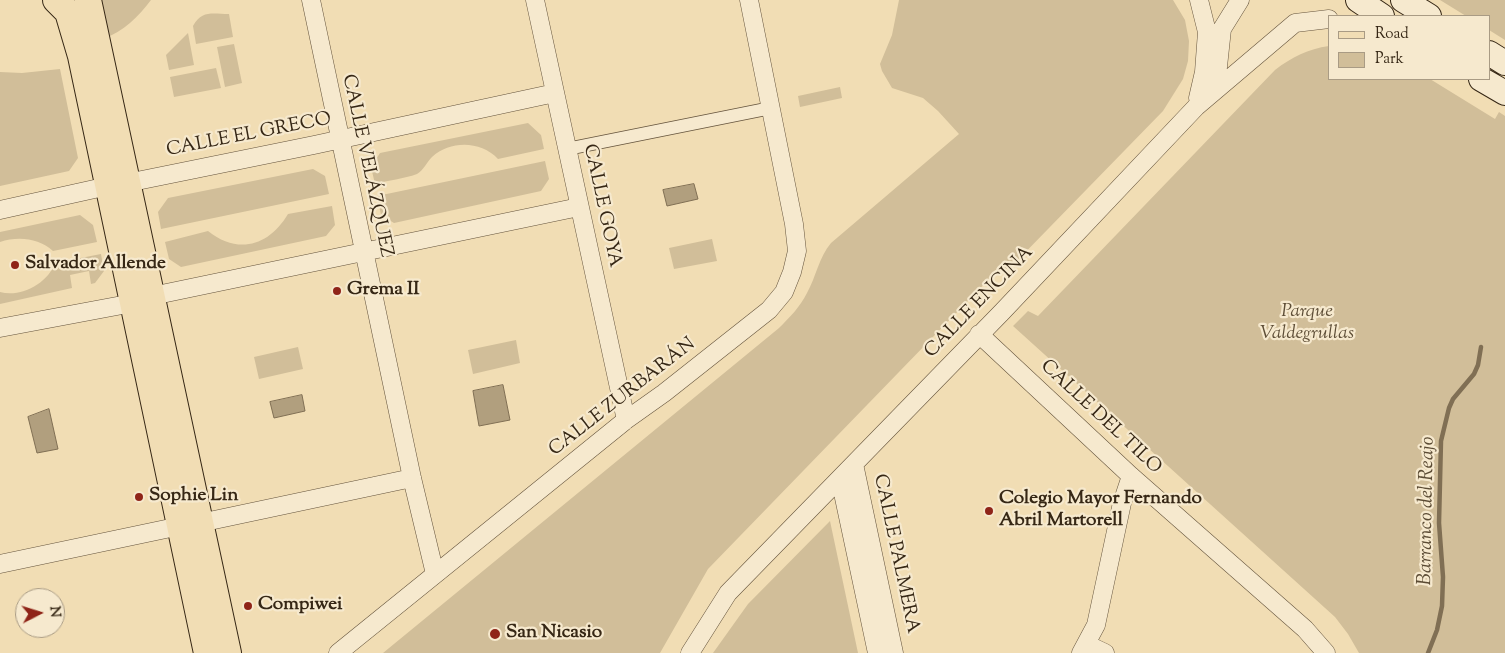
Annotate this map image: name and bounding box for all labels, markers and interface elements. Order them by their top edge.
legend [1328,15,1490,80]
text: Road [1375,24,1409,45]
text: Park [1375,49,1404,70]
street label: CALLE VELÁZQUEZ [335,72,397,260]
street label: CALLE EL GRECO [165,109,333,163]
street label: CALLE GOYA [577,142,625,270]
street label: CALLE ENCINA [921,242,1039,364]
place label: Salvador Allende [25,254,166,276]
marker: Salvador Allende [9,259,21,271]
place label: Grema II [347,280,420,302]
marker: Grema II [331,285,343,297]
park label: Parque Valdegrullas [1260,302,1354,346]
street label: CALLE ZURBARÁN [545,334,701,462]
street label: CALLE DEL TILO [1035,356,1165,480]
water label: Barranco del Reajo [1415,436,1441,586]
street label: CALLE PALMERA [867,472,923,636]
place label: Sophie Lin [149,486,238,508]
place label: Colegio Mayor Fernando Abril Martorell [999,489,1202,533]
marker: Sophie Lin [133,491,145,503]
marker: Colegio Mayor Fernando Abril Martorell [983,505,995,517]
north arrow [15,588,65,638]
place label: Compiwei [258,595,342,617]
marker: Compiwei [242,600,254,612]
text: N [43,605,64,618]
place label: San Nicasio [506,623,602,645]
marker: San Nicasio [488,627,502,641]

